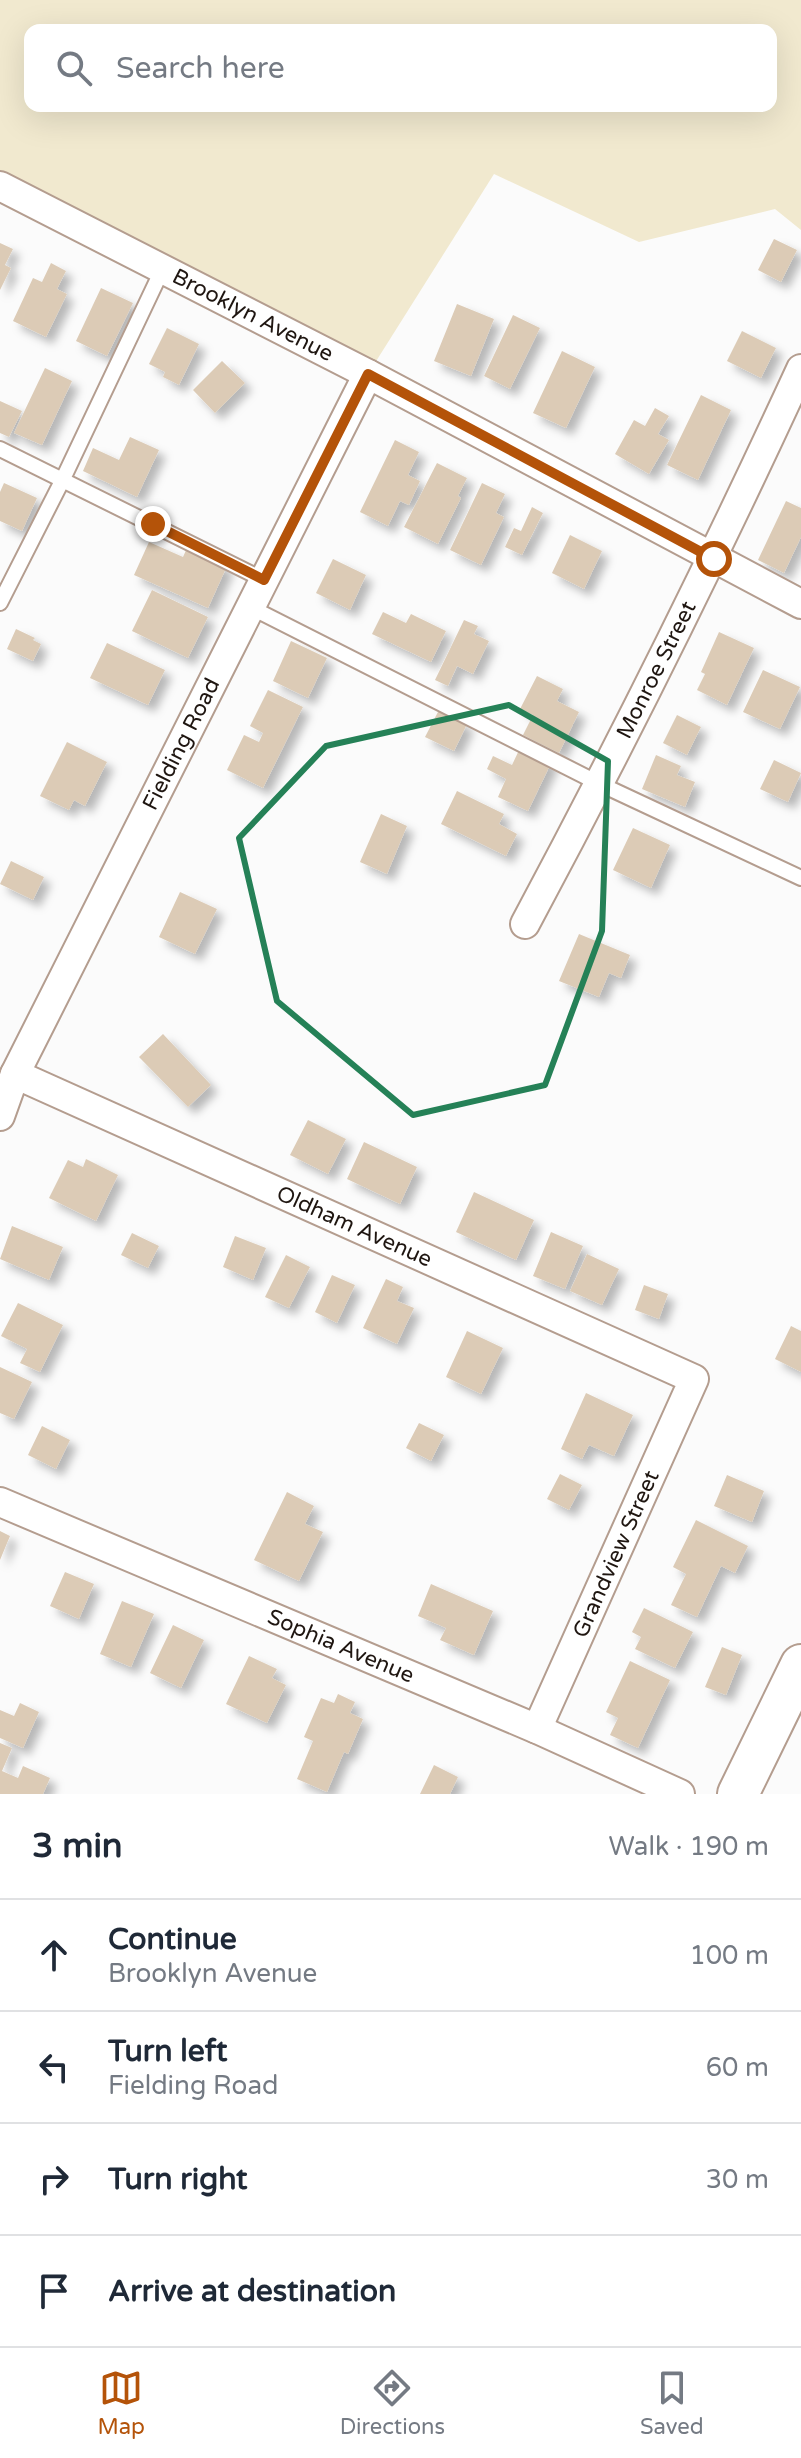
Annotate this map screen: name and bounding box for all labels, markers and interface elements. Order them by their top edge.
search box [24,24,777,112]
icon: search [52,46,96,90]
text: Search here [116,50,285,87]
street label: Brooklyn Avenue [168,263,338,367]
route end [135,506,171,542]
route start [696,541,732,577]
street label: Monroe Street [611,597,702,743]
street label: Fielding Road [137,674,225,814]
street label: Oldham Avenue [273,1180,436,1273]
street label: Grandview Street [567,1466,665,1642]
street label: Sophia Avenue [264,1604,418,1689]
text: 3 min [32,1826,123,1867]
text: Walk · 190 m [609,1831,769,1862]
text: Continue [108,1921,237,1958]
icon: ahead [32,1933,76,1977]
text: 100 m [689,1940,769,1971]
text: Brooklyn Avenue [108,1958,317,1989]
text: Turn left [108,2033,227,2070]
icon: left [32,2045,76,2089]
text: 60 m [706,2052,769,2083]
text: Fielding Road [108,2070,278,2101]
icon: right [32,2157,76,2201]
text: Turn right [108,2161,248,2198]
text: 30 m [706,2164,769,2195]
icon: arrive [32,2269,76,2313]
text: Arrive at destination [108,2273,396,2310]
tab: Map [97,2366,145,2440]
tab: Directions [340,2366,445,2440]
tab: Saved [640,2366,704,2440]

